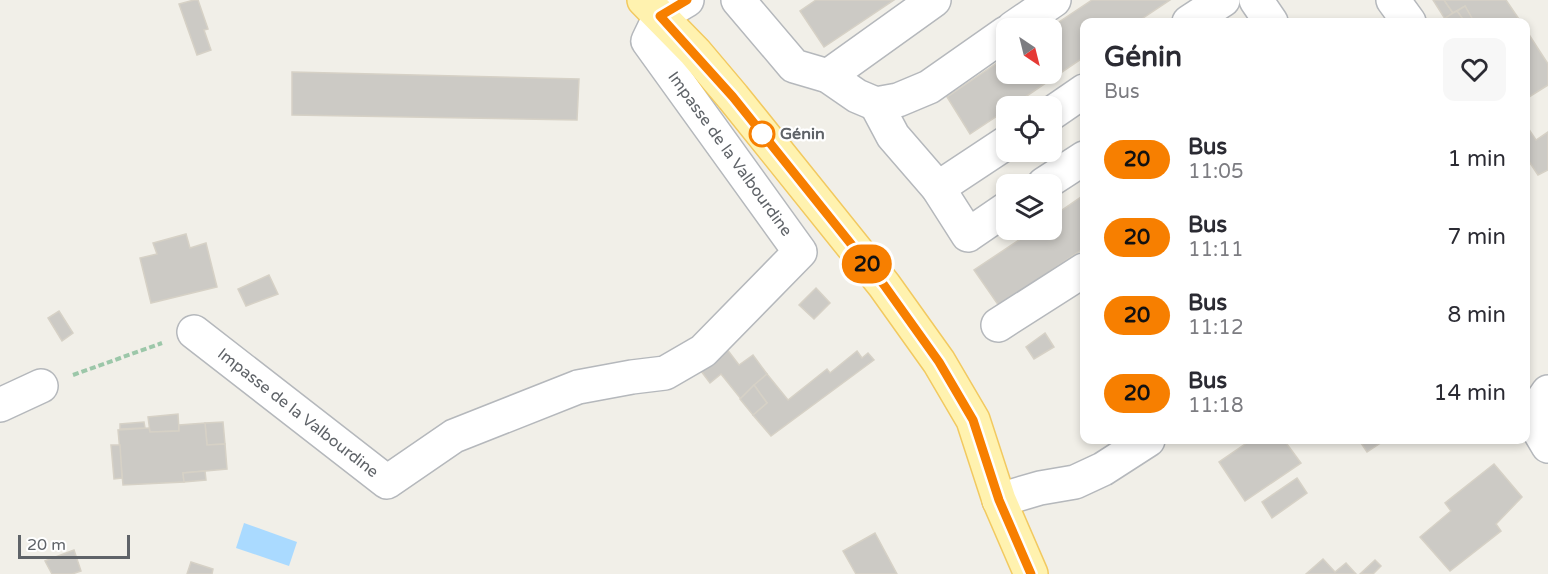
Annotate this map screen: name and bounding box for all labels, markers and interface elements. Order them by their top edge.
north arrow [996,18,1062,84]
map controls [996,18,1062,240]
button: heart [1443,38,1506,101]
text: Génin [1104,40,1182,74]
street label: Impasse de la Valbourdine [663,68,797,240]
text: Bus [1104,80,1140,104]
button: locate [996,96,1062,162]
marker: Génin [749,121,775,147]
place label: Génin [780,124,825,144]
text: Bus [1188,134,1227,160]
text: 1 min [1447,146,1506,172]
text: 20 [1124,147,1150,172]
text: 11:05 [1188,160,1243,184]
button: layers [996,174,1062,240]
text: Bus [1188,212,1227,238]
text: 7 min [1447,224,1506,250]
text: 20 [1124,225,1150,250]
text: 11:11 [1188,238,1243,262]
line badge: 20 [840,244,894,284]
text: 20 [854,252,880,277]
text: Bus [1188,290,1227,316]
text: 8 min [1447,302,1506,328]
text: 20 [1124,303,1150,328]
text: 11:12 [1188,316,1243,340]
street label: Impasse de la Valbourdine [214,344,382,482]
text: Bus [1188,368,1227,394]
text: 14 min [1434,380,1506,406]
text: 20 [1124,381,1150,406]
text: 11:18 [1188,394,1243,418]
scale bar [18,532,130,560]
text: 20 m [27,535,66,555]

